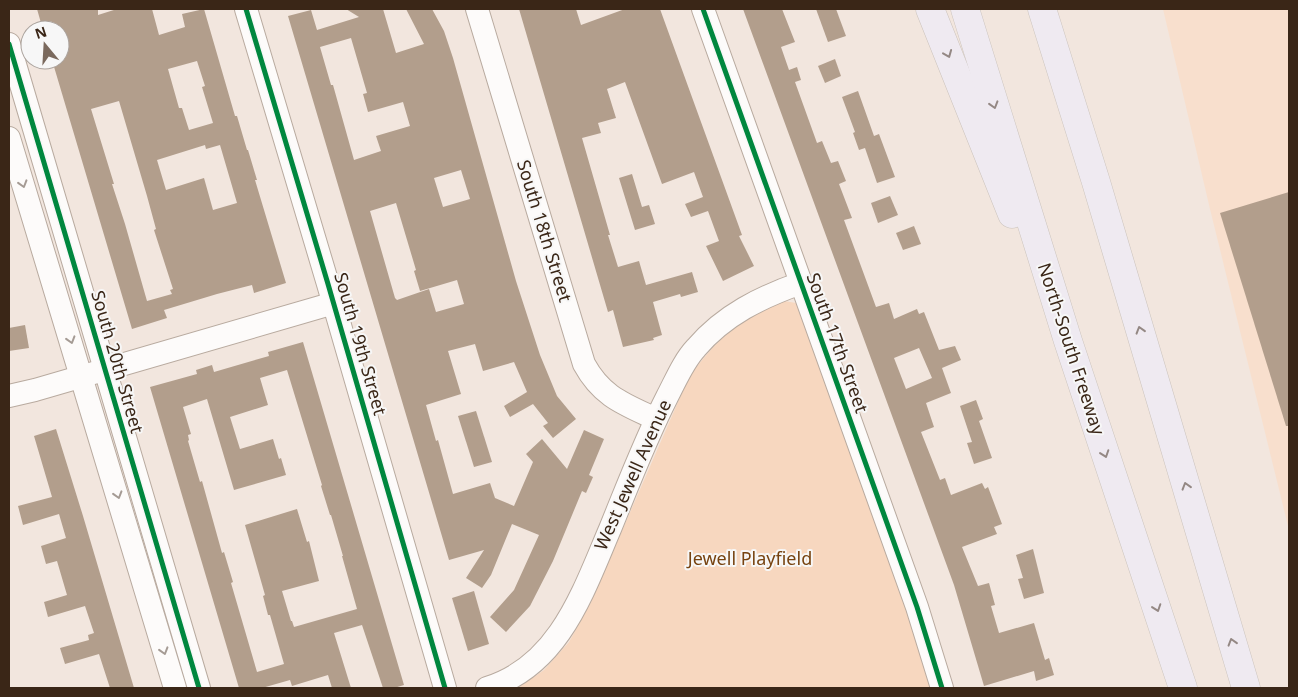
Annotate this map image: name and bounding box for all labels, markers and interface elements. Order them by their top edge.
north arrow [20,20,70,70]
text: N [32,21,49,43]
one-way arrow [942,49,952,58]
one-way arrow [989,101,999,109]
street label: South 18th Street [512,157,578,305]
one-way arrow [17,180,27,188]
street label: North-South Freeway [1033,260,1111,438]
street label: South 17th Street [801,269,875,416]
street label: South 19th Street [329,270,393,418]
street label: South 20th Street [86,288,150,436]
one-way arrow [1135,326,1145,335]
one-way arrow [65,335,75,343]
street label: West Jewell Avenue [588,395,676,554]
one-way arrow [1100,449,1110,458]
one-way arrow [1181,482,1191,490]
one-way arrow [112,491,122,499]
park label: Jewell Playfield [686,546,812,570]
one-way arrow [1151,603,1161,612]
one-way arrow [1228,638,1238,646]
one-way arrow [159,646,169,655]

